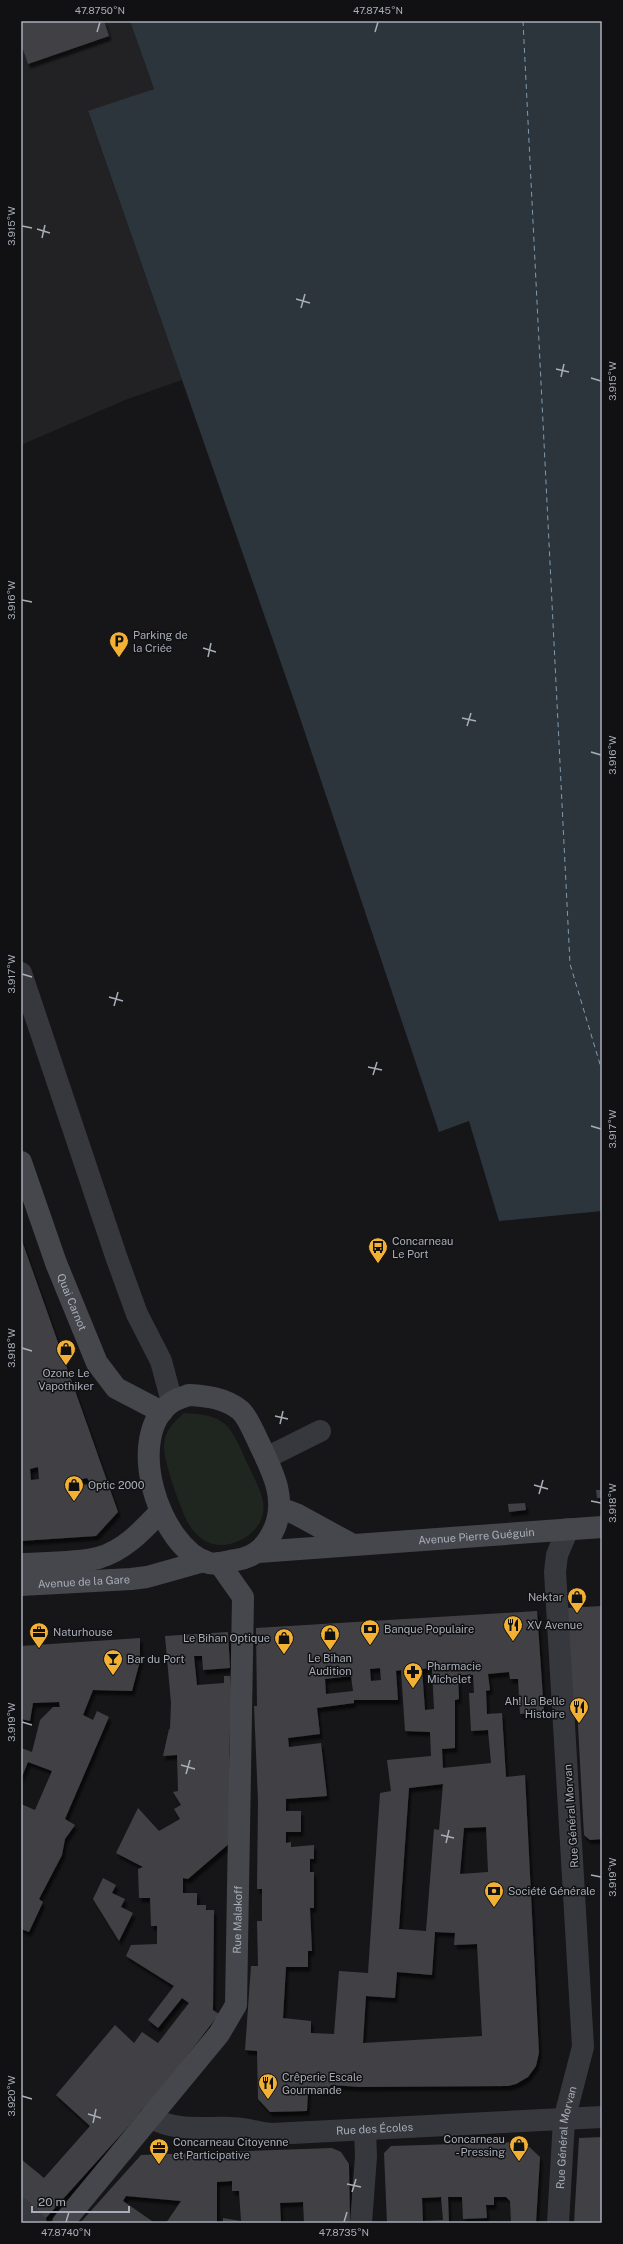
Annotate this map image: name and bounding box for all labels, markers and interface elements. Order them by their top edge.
text: 47.8750°N [75,4,125,16]
text: 47.8745°N [353,4,403,16]
text: 3.915°W [5,206,17,246]
text: 3.915°W [606,361,618,401]
text: 3.916°W [5,580,17,620]
place label: Parking de la Criée [133,629,188,654]
parking icon: Parking de la Criée [108,630,130,658]
text: 3.916°W [606,735,618,775]
text: 3.917°W [5,954,17,994]
text: 3.917°W [606,1109,618,1149]
place label: Concarneau Le Port [392,1235,453,1260]
bus stop icon: Concarneau Le Port [367,1236,389,1264]
street label: Quai Carnot [55,1272,89,1332]
text: 3.918°W [5,1328,17,1368]
shop icon: Ozone Le Vapothiker [55,1338,77,1366]
place label: Ozone Le Vapothiker [38,1367,94,1392]
shop icon: Optic 2000 [63,1474,85,1502]
place label: Optic 2000 [88,1479,145,1491]
text: 3.918°W [606,1483,618,1523]
street label: Avenue Pierre Guéguin [418,1526,535,1546]
street label: Avenue de la Gare [37,1573,130,1590]
shop icon: Nektar [566,1586,588,1614]
place label: Nektar [528,1591,563,1603]
restaurant icon: XV Avenue [502,1614,524,1642]
bank icon: Banque Populaire [359,1618,381,1646]
place label: XV Avenue [527,1619,582,1631]
office icon: Naturhouse [28,1621,50,1649]
shop icon: Le Bihan Audition [319,1623,341,1651]
place label: Banque Populaire [384,1623,474,1635]
place label: Naturhouse [53,1626,113,1638]
shop icon: Le Bihan Optique [273,1627,295,1655]
place label: Le Bihan Optique [183,1632,270,1644]
bar icon: Bar du Port [102,1648,124,1676]
place label: Le Bihan Audition [308,1652,352,1677]
place label: Bar du Port [127,1653,184,1665]
place label: Pharmacie Michelet [427,1660,481,1685]
pharmacy icon: Pharmacie Michelet [402,1661,424,1689]
place label: Ah! La Belle Histoire [504,1695,565,1720]
restaurant icon: Ah! La Belle Histoire [568,1696,590,1724]
text: 3.919°W [5,1702,17,1742]
street label: Rue Général Morvan [561,1764,581,1868]
text: 3.919°W [606,1857,618,1897]
bank icon: Société Générale [483,1880,505,1908]
street label: Rue Malakoff [231,1885,244,1954]
place label: Société Générale [508,1885,596,1897]
place label: Crêperie Escale Gourmande [282,2071,362,2096]
restaurant icon: Crêperie Escale Gourmande [257,2072,279,2100]
text: 3.920°W [5,2075,17,2117]
street label: Rue Général Morvan [554,2085,579,2189]
street label: Rue des Écoles [336,2121,414,2137]
place label: Concarneau - Pressing [444,2133,505,2158]
shop icon: Concarneau - Pressing [508,2134,530,2162]
place label: Concarneau Citoyenne et Participative [173,2136,289,2161]
office icon: Concarneau Citoyenne et Participative [148,2137,170,2165]
scale bar [32,2188,129,2214]
text: 20 m [38,2195,66,2209]
text: 47.8740°N [41,2226,91,2238]
text: 47.8735°N [319,2226,369,2238]

